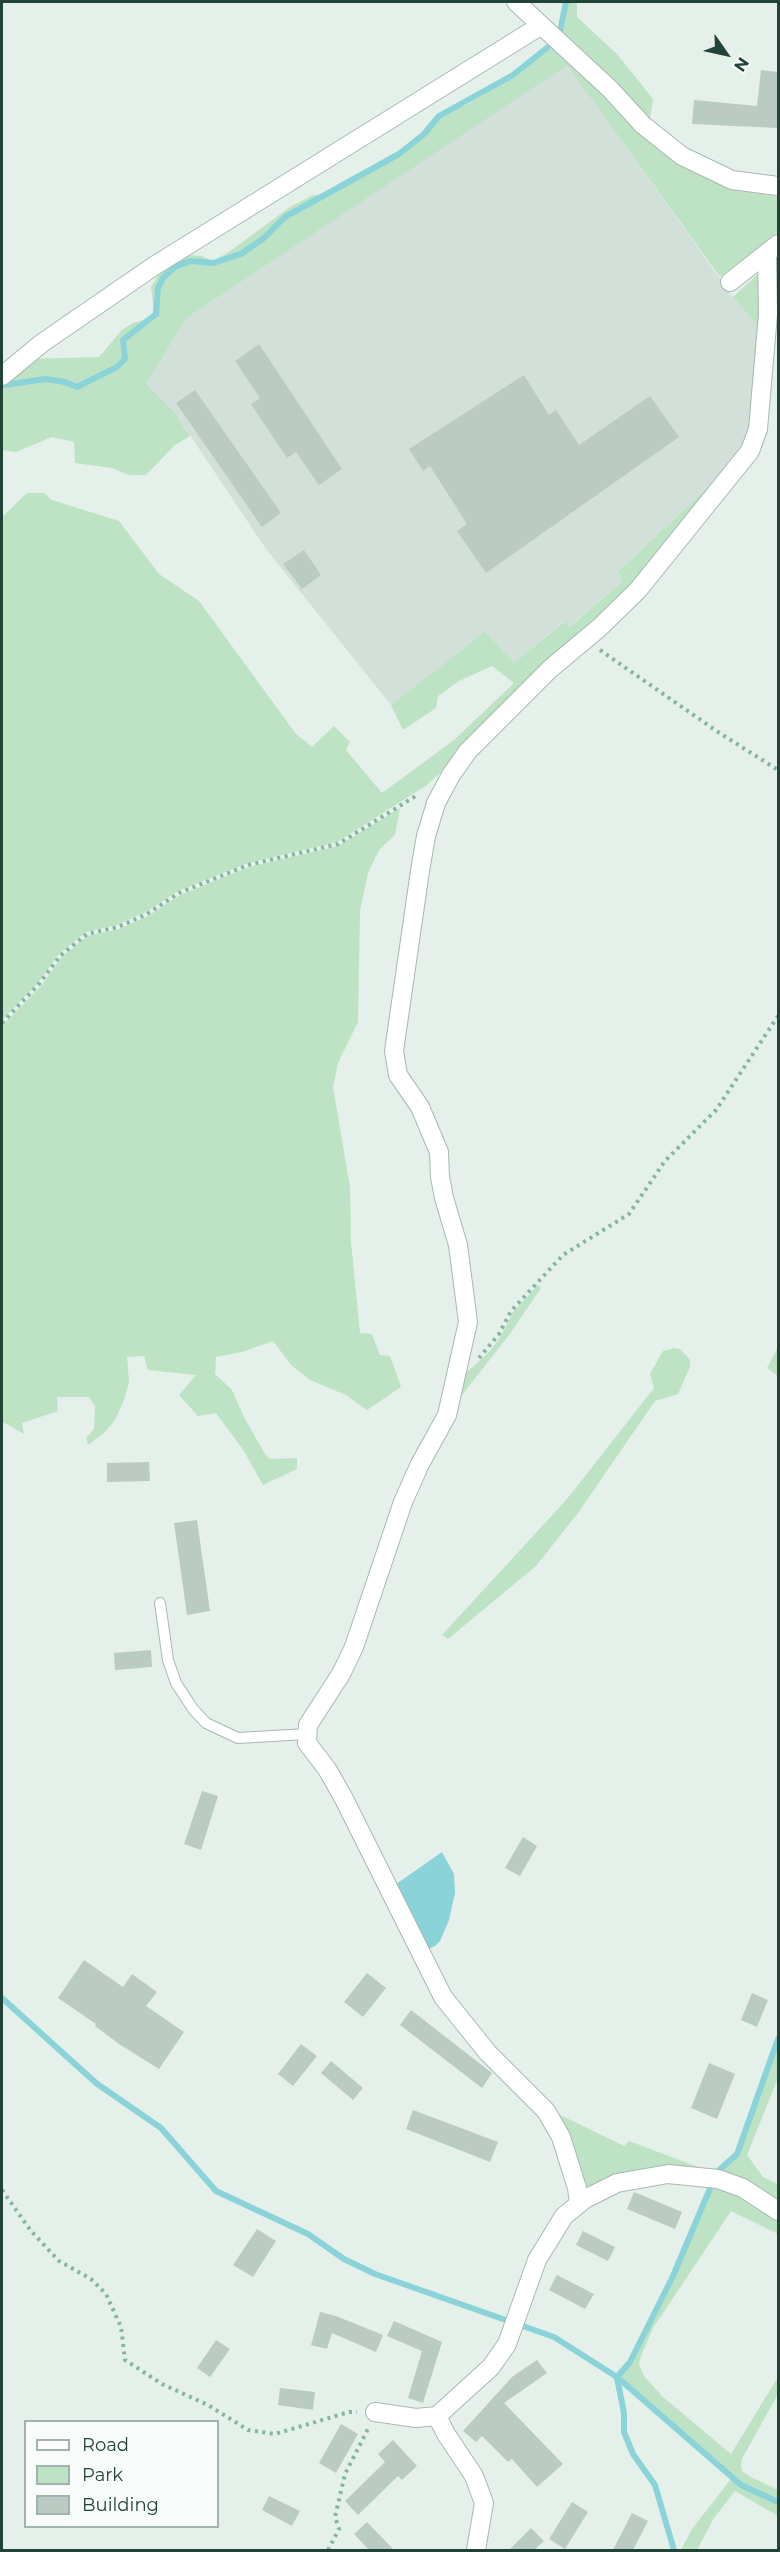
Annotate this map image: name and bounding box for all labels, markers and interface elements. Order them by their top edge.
north arrow [696,24,756,84]
text: N [730,54,753,75]
legend [24,2420,219,2528]
text: Road [82,2434,129,2456]
text: Park [82,2464,123,2486]
text: Building [82,2494,159,2516]

